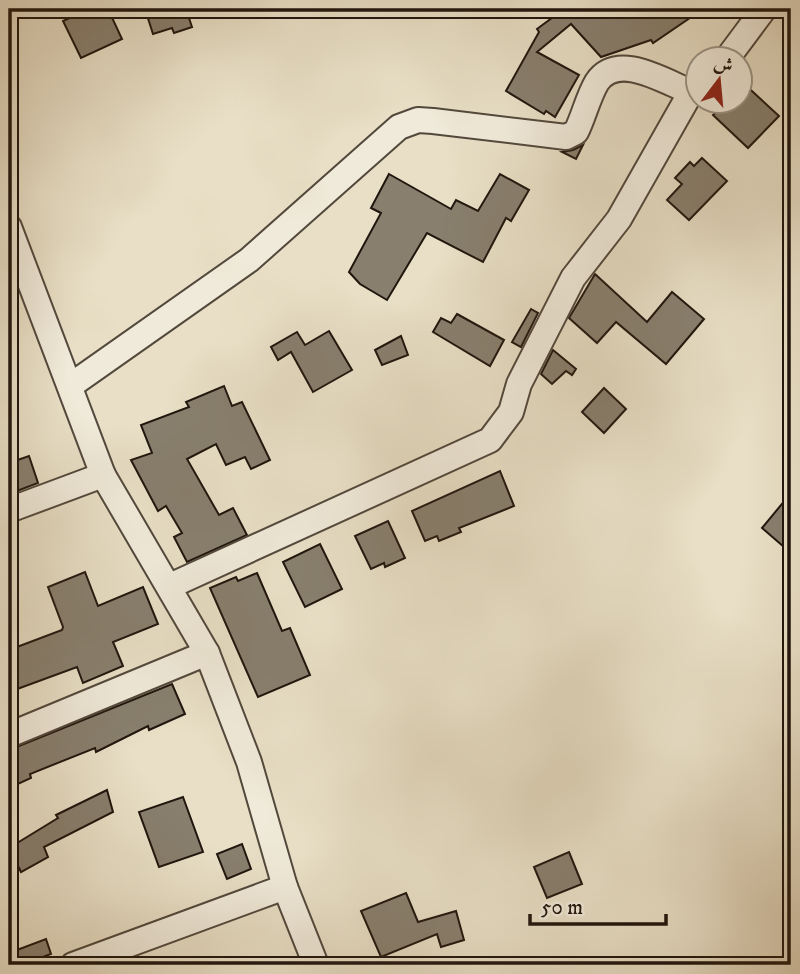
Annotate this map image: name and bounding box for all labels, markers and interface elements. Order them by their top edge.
north arrow [684,46,754,116]
text: ش [711,51,736,79]
scale bar [530,883,667,927]
text: 50 m [541,895,583,921]

